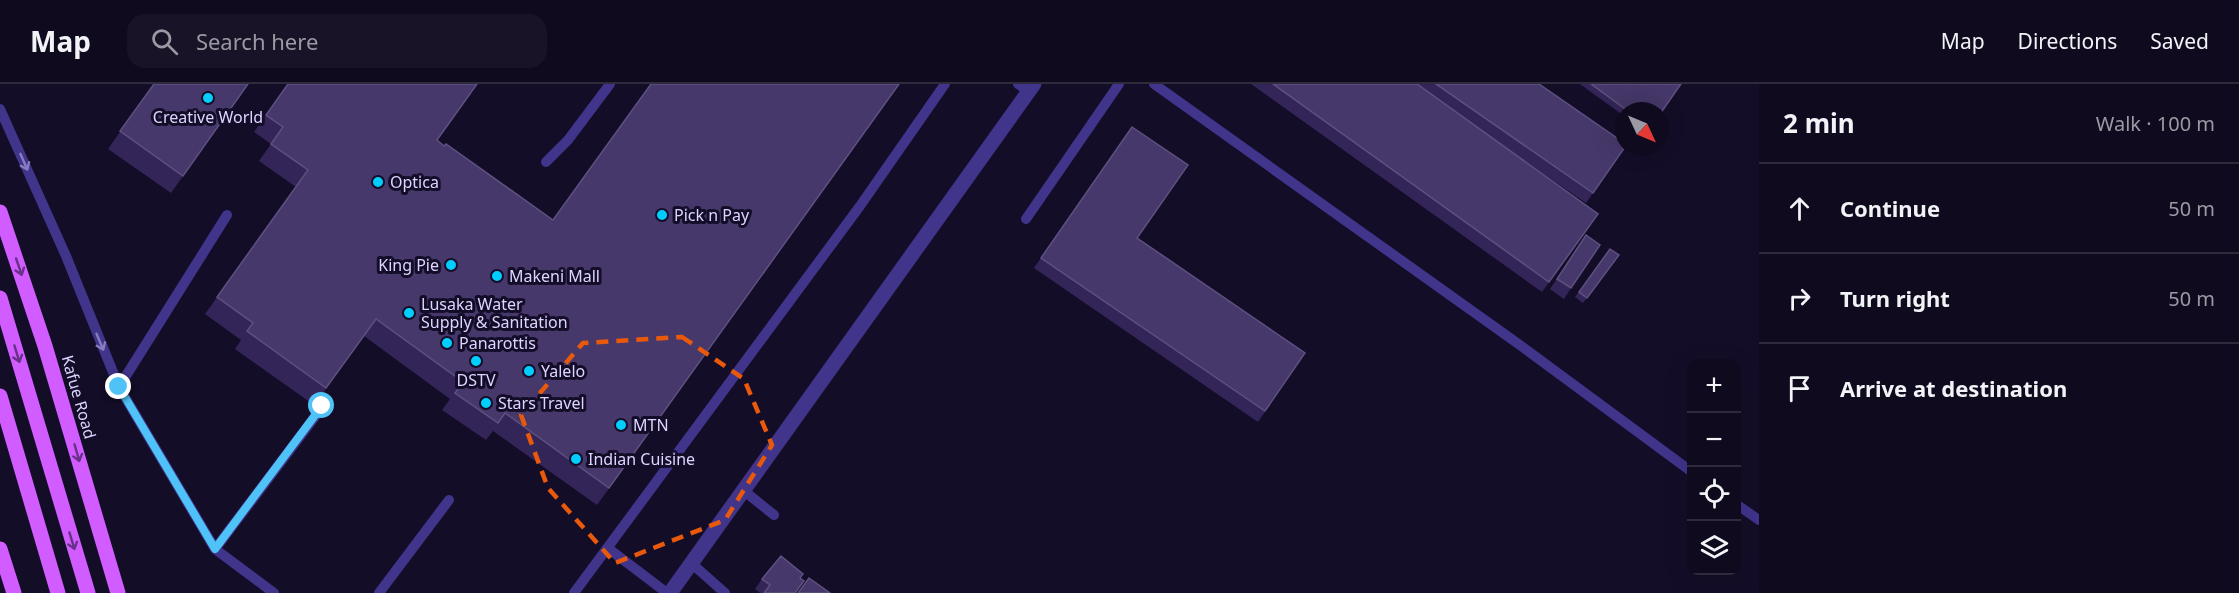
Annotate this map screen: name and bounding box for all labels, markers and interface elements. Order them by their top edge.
search box [127,14,547,68]
text: Map [30,22,91,60]
icon: search [148,25,181,58]
text: Search here [196,26,318,56]
text: Map [1941,27,1985,55]
text: Directions [2018,27,2117,55]
text: Saved [2150,27,2209,55]
marker: Creative World [201,91,215,105]
north arrow [1615,102,1669,156]
text: 2 min [1783,105,1855,141]
place label: Creative World [153,106,263,128]
text: Walk · 100 m [2096,110,2215,137]
one-way arrow [19,153,30,171]
place label: Optica [390,171,439,193]
marker: Optica [371,175,385,189]
icon: ahead [1783,192,1816,225]
text: Continue [1840,193,1940,223]
text: 50 m [2168,195,2215,222]
place label: Pick n Pay [674,204,750,226]
marker: Pick n Pay [655,208,669,222]
place label: King Pie [378,254,439,276]
one-way arrow [14,257,25,276]
marker: King Pie [444,258,458,272]
place label: Makeni Mall [509,265,600,287]
marker: Makeni Mall [490,269,504,283]
icon: right [1783,282,1816,315]
text: Turn right [1840,283,1950,313]
text: 50 m [2168,285,2215,312]
place label: Lusaka Water Supply & Sanitation [421,293,568,333]
marker: Lusaka Water Supply & Sanitation [402,306,416,320]
one-way arrow [95,332,106,350]
place label: Panarottis [459,332,536,354]
marker: Panarottis [440,336,454,350]
one-way arrow [12,344,23,363]
street label: Kafue Road [57,353,101,441]
marker: DSTV [469,354,483,368]
map controls [1687,359,1741,575]
button: + [1687,359,1741,413]
place label: Yalelo [541,360,585,382]
marker: Yalelo [522,364,536,378]
place label: DSTV [457,369,496,391]
icon: arrive [1783,372,1816,405]
route end [105,373,131,399]
text: Arrive at destination [1840,373,2067,403]
route start [308,392,334,418]
place label: Stars Travel [498,392,585,414]
marker: Stars Travel [479,396,493,410]
button: − [1687,413,1741,467]
place label: MTN [633,414,669,436]
marker: MTN [614,418,628,432]
one-way arrow [72,443,83,462]
place label: Indian Cuisine [588,448,695,470]
marker: Indian Cuisine [569,452,583,466]
button: locate [1687,467,1741,521]
button: layers [1687,521,1741,575]
one-way arrow [67,531,78,550]

